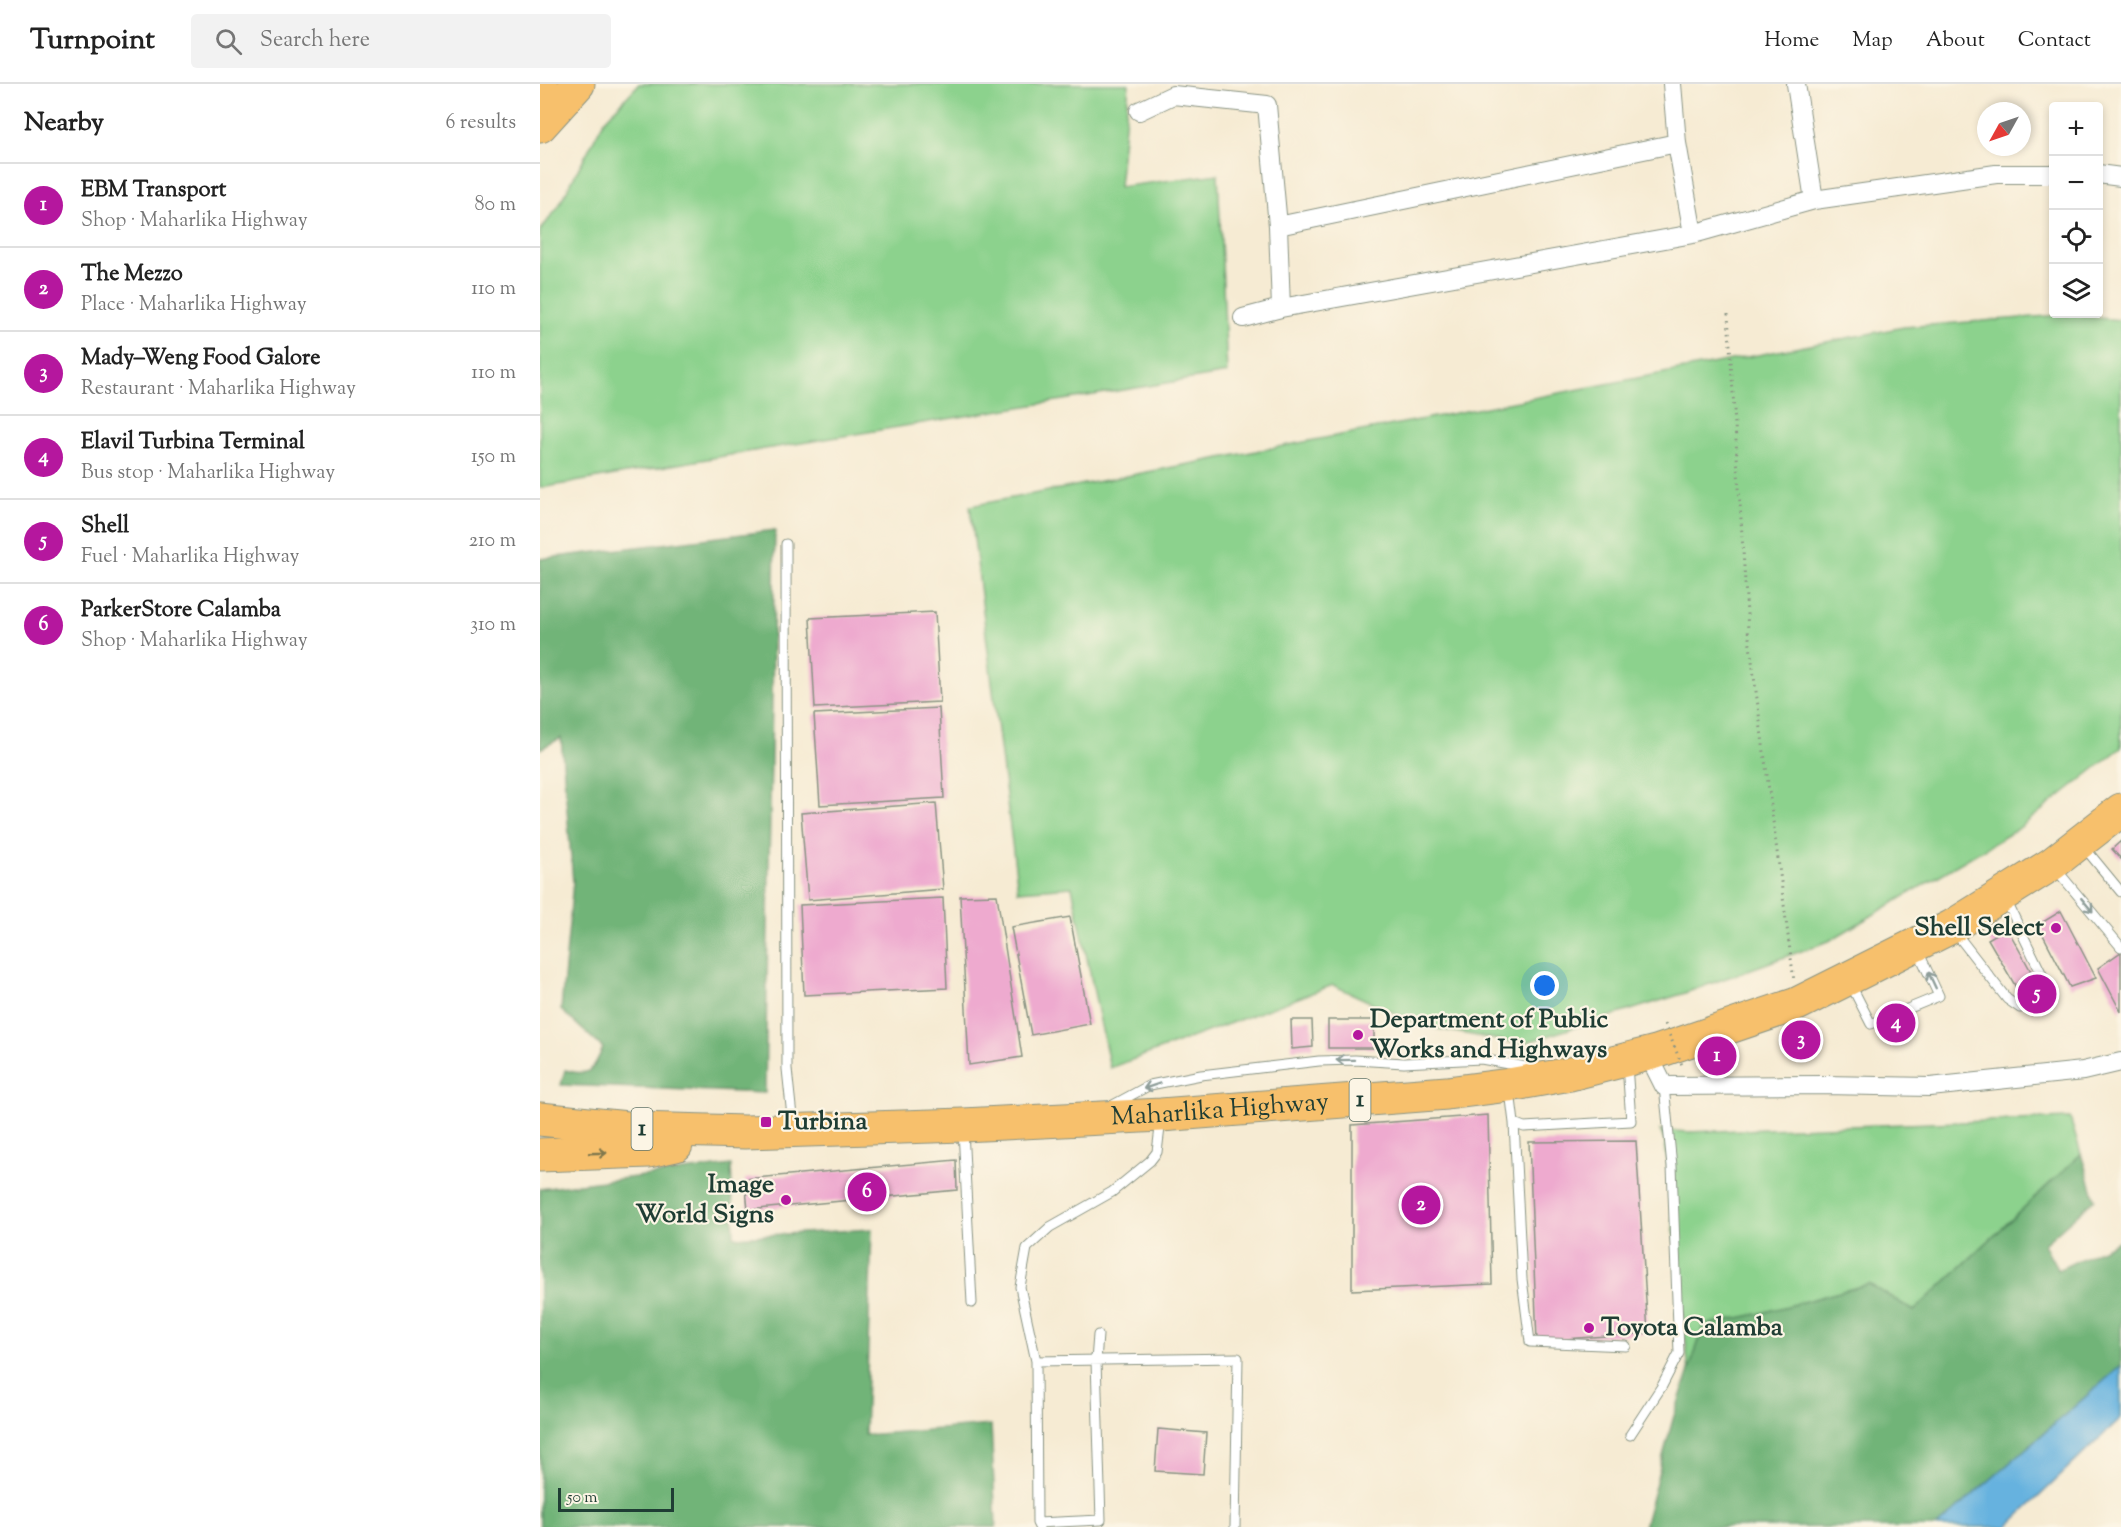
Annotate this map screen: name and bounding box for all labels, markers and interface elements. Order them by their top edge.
search box [191,14,611,68]
text: Turnpoint [30,21,155,61]
icon: search [212,25,245,58]
text: Search here [260,25,370,57]
text: Home [1764,26,1819,56]
text: Map [1852,26,1893,56]
text: About [1926,26,1985,56]
text: Contact [2018,26,2091,56]
north arrow [1977,102,2031,156]
map controls [2049,102,2103,318]
button: + [2049,102,2103,156]
text: Nearby [24,105,104,142]
text: 6 results [446,109,516,138]
button: − [2049,156,2103,210]
text: EBM Transport [81,175,226,207]
text: 1 [40,191,47,220]
text: 80 m [475,191,516,220]
text: Shop · Maharlika Highway [81,207,308,236]
button: locate [2049,210,2103,264]
text: The Mezzo [81,259,183,291]
button: layers [2049,264,2103,318]
text: 2 [39,275,48,304]
text: 110 m [471,275,516,304]
text: Place · Maharlika Highway [81,291,307,320]
text: Mady–Weng Food Galore [81,343,321,375]
text: 3 [39,359,48,388]
text: 110 m [471,359,516,388]
text: Restaurant · Maharlika Highway [81,375,356,404]
text: Elavil Turbina Terminal [81,427,305,459]
text: 4 [38,443,49,472]
text: 150 m [471,443,516,472]
text: Bus stop · Maharlika Highway [81,459,335,488]
text: Shell [81,511,129,543]
text: 5 [40,527,47,556]
text: 210 m [469,527,516,556]
text: Fuel · Maharlika Highway [81,543,300,572]
text: ParkerStore Calamba [81,595,281,627]
text: 6 [39,611,48,640]
text: 310 m [470,611,516,640]
text: Shop · Maharlika Highway [81,627,308,656]
one-way arrow [2080,897,2093,913]
place label: Shell Select [1914,910,2044,947]
marker: Shell Select [2049,921,2063,935]
your location [1530,971,1559,1000]
one-way arrow [1925,972,1937,990]
pin: 5 [2018,972,2056,1016]
pin: 4 [1876,1000,1916,1046]
place label: Department of Public Works and Highways [1370,1002,1608,1069]
pin: 3 [1782,1018,1820,1062]
marker: Department of Public Works and Highways [1351,1028,1365,1042]
pin: 1 [1698,1034,1736,1078]
one-way arrow [1336,1054,1356,1066]
road number: 1 [1350,1079,1370,1121]
one-way arrow [1143,1081,1162,1092]
street label: Maharlika Highway [1110,1084,1330,1136]
place label: Turbina [778,1104,867,1141]
road number: 1 [632,1108,652,1150]
marker: Turbina [759,1115,773,1129]
one-way arrow [588,1147,608,1158]
place label: Image World Signs [636,1167,774,1234]
pin: 6 [848,1170,886,1214]
pin: 2 [1402,1182,1440,1228]
marker: Image World Signs [779,1193,793,1207]
place label: Toyota Calamba [1601,1310,1783,1347]
marker: Toyota Calamba [1582,1321,1596,1335]
scale bar [558,1485,674,1512]
text: 50 m [567,1487,598,1510]

